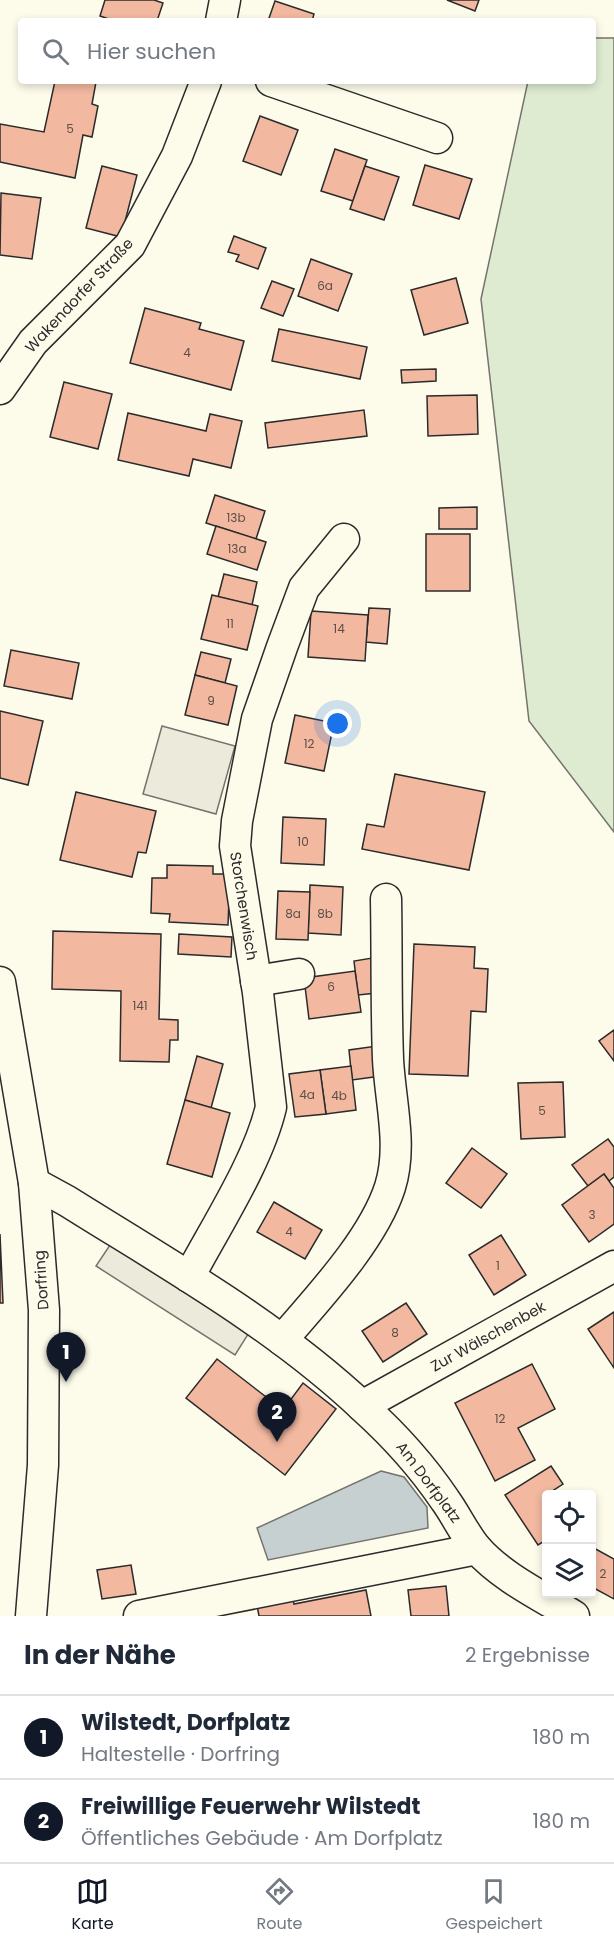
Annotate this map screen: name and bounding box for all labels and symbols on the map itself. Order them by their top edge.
house number: 5 [66,120,74,137]
street label: Wakendorfer Straße [20,233,138,357]
house number: 6a [317,277,333,294]
house number: 4 [183,344,191,361]
house number: 13b [226,509,246,526]
house number: 13a [227,540,247,557]
house number: 11 [226,615,234,632]
house number: 14 [333,620,345,637]
house number: 9 [207,692,215,709]
your location [323,709,352,738]
house number: 12 [304,735,314,752]
house number: 10 [297,833,309,850]
street label: Storchenwisch [225,850,263,962]
house number: 8a [285,905,301,922]
house number: 8b [317,905,333,922]
house number: 6 [327,978,335,995]
house number: 141 [132,997,148,1014]
house number: 4a [299,1086,315,1103]
house number: 4b [331,1087,347,1104]
house number: 5 [538,1102,546,1119]
house number: 3 [588,1206,596,1223]
house number: 4 [285,1223,293,1240]
street label: Dorfring [28,1249,54,1311]
house number: 1 [496,1257,500,1274]
street label: Zur Wälschenbek [427,1296,549,1376]
house number: 8 [391,1324,399,1341]
pin: 1 [46,1332,86,1382]
pin: 2 [258,1392,296,1442]
house number: 12 [495,1410,505,1427]
street label: Am Dorfplatz [392,1437,467,1527]
house number: 2 [600,1565,607,1582]

